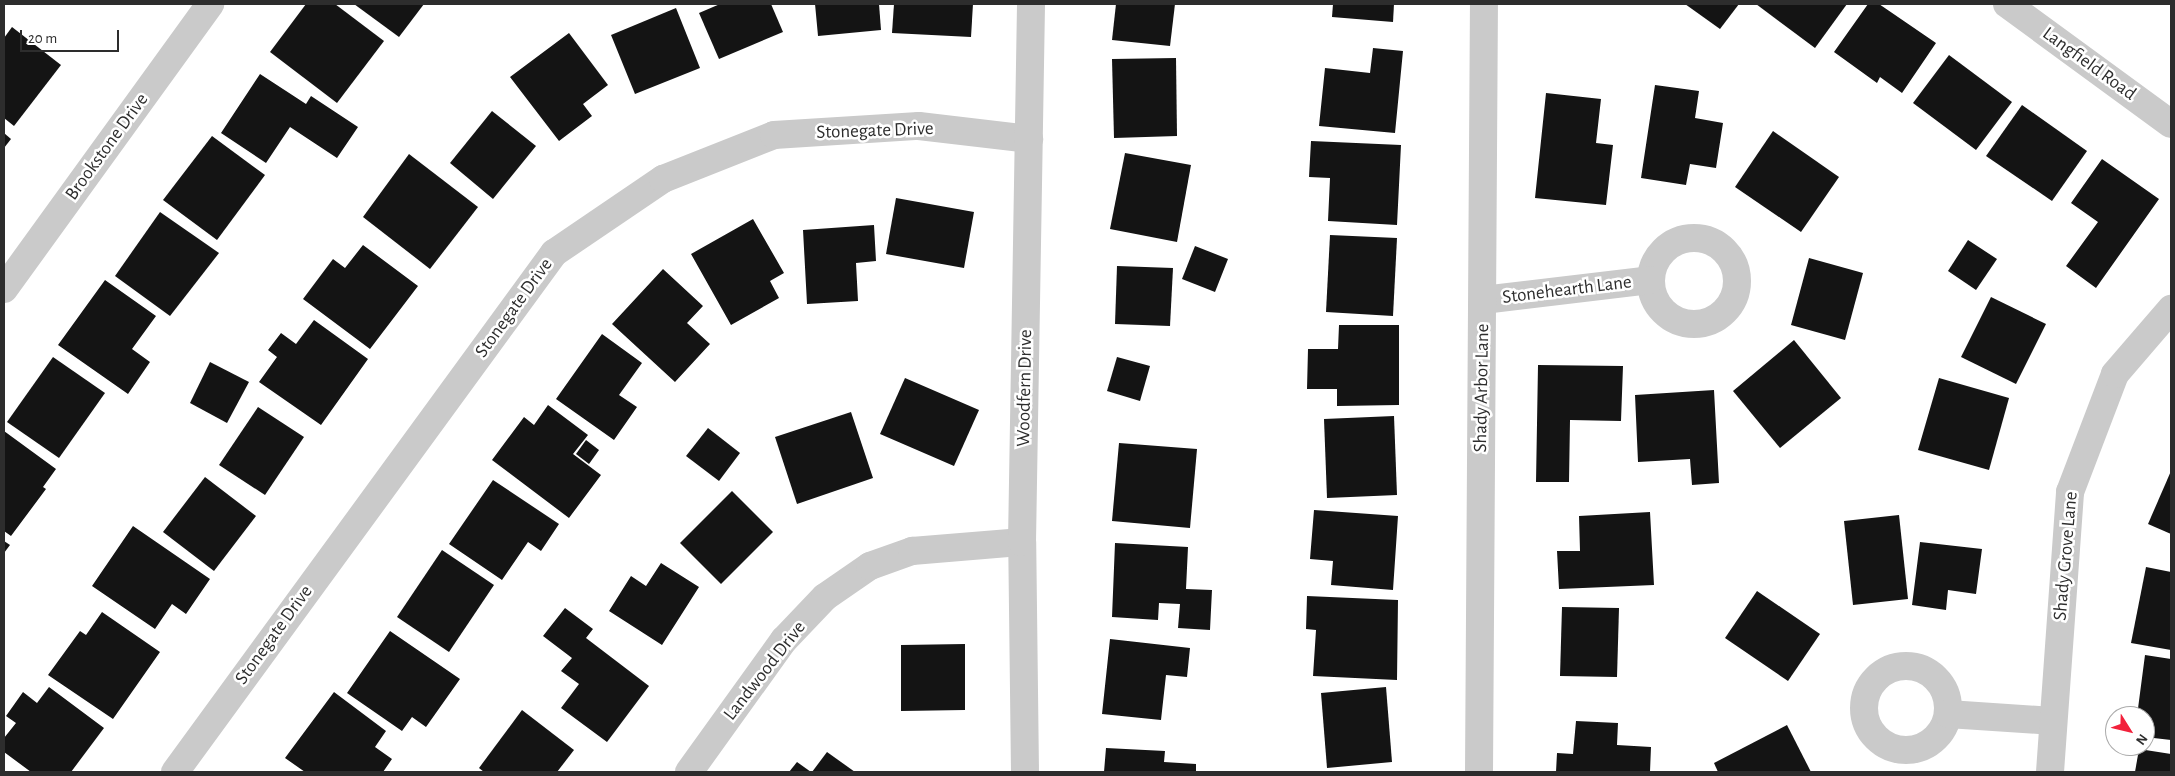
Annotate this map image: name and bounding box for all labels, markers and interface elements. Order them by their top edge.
scale bar [22,20,121,52]
street label: Langfield Road [2038,22,2140,106]
text: 20 m [28,31,57,46]
street label: Brookstone Drive [61,89,153,205]
street label: Stonegate Drive [816,118,934,144]
street label: Stonegate Drive [470,254,558,362]
street label: Stonehearth Lane [1501,271,1633,309]
street label: Shady Arbor Lane [1469,323,1495,453]
street label: Woodfern Drive [1013,329,1037,447]
street label: Shady Grove Lane [2049,491,2083,621]
street label: Stonegate Drive [230,581,318,689]
street label: Landwood Drive [719,617,811,725]
north arrow [2105,706,2155,756]
text: N [2133,731,2150,747]

